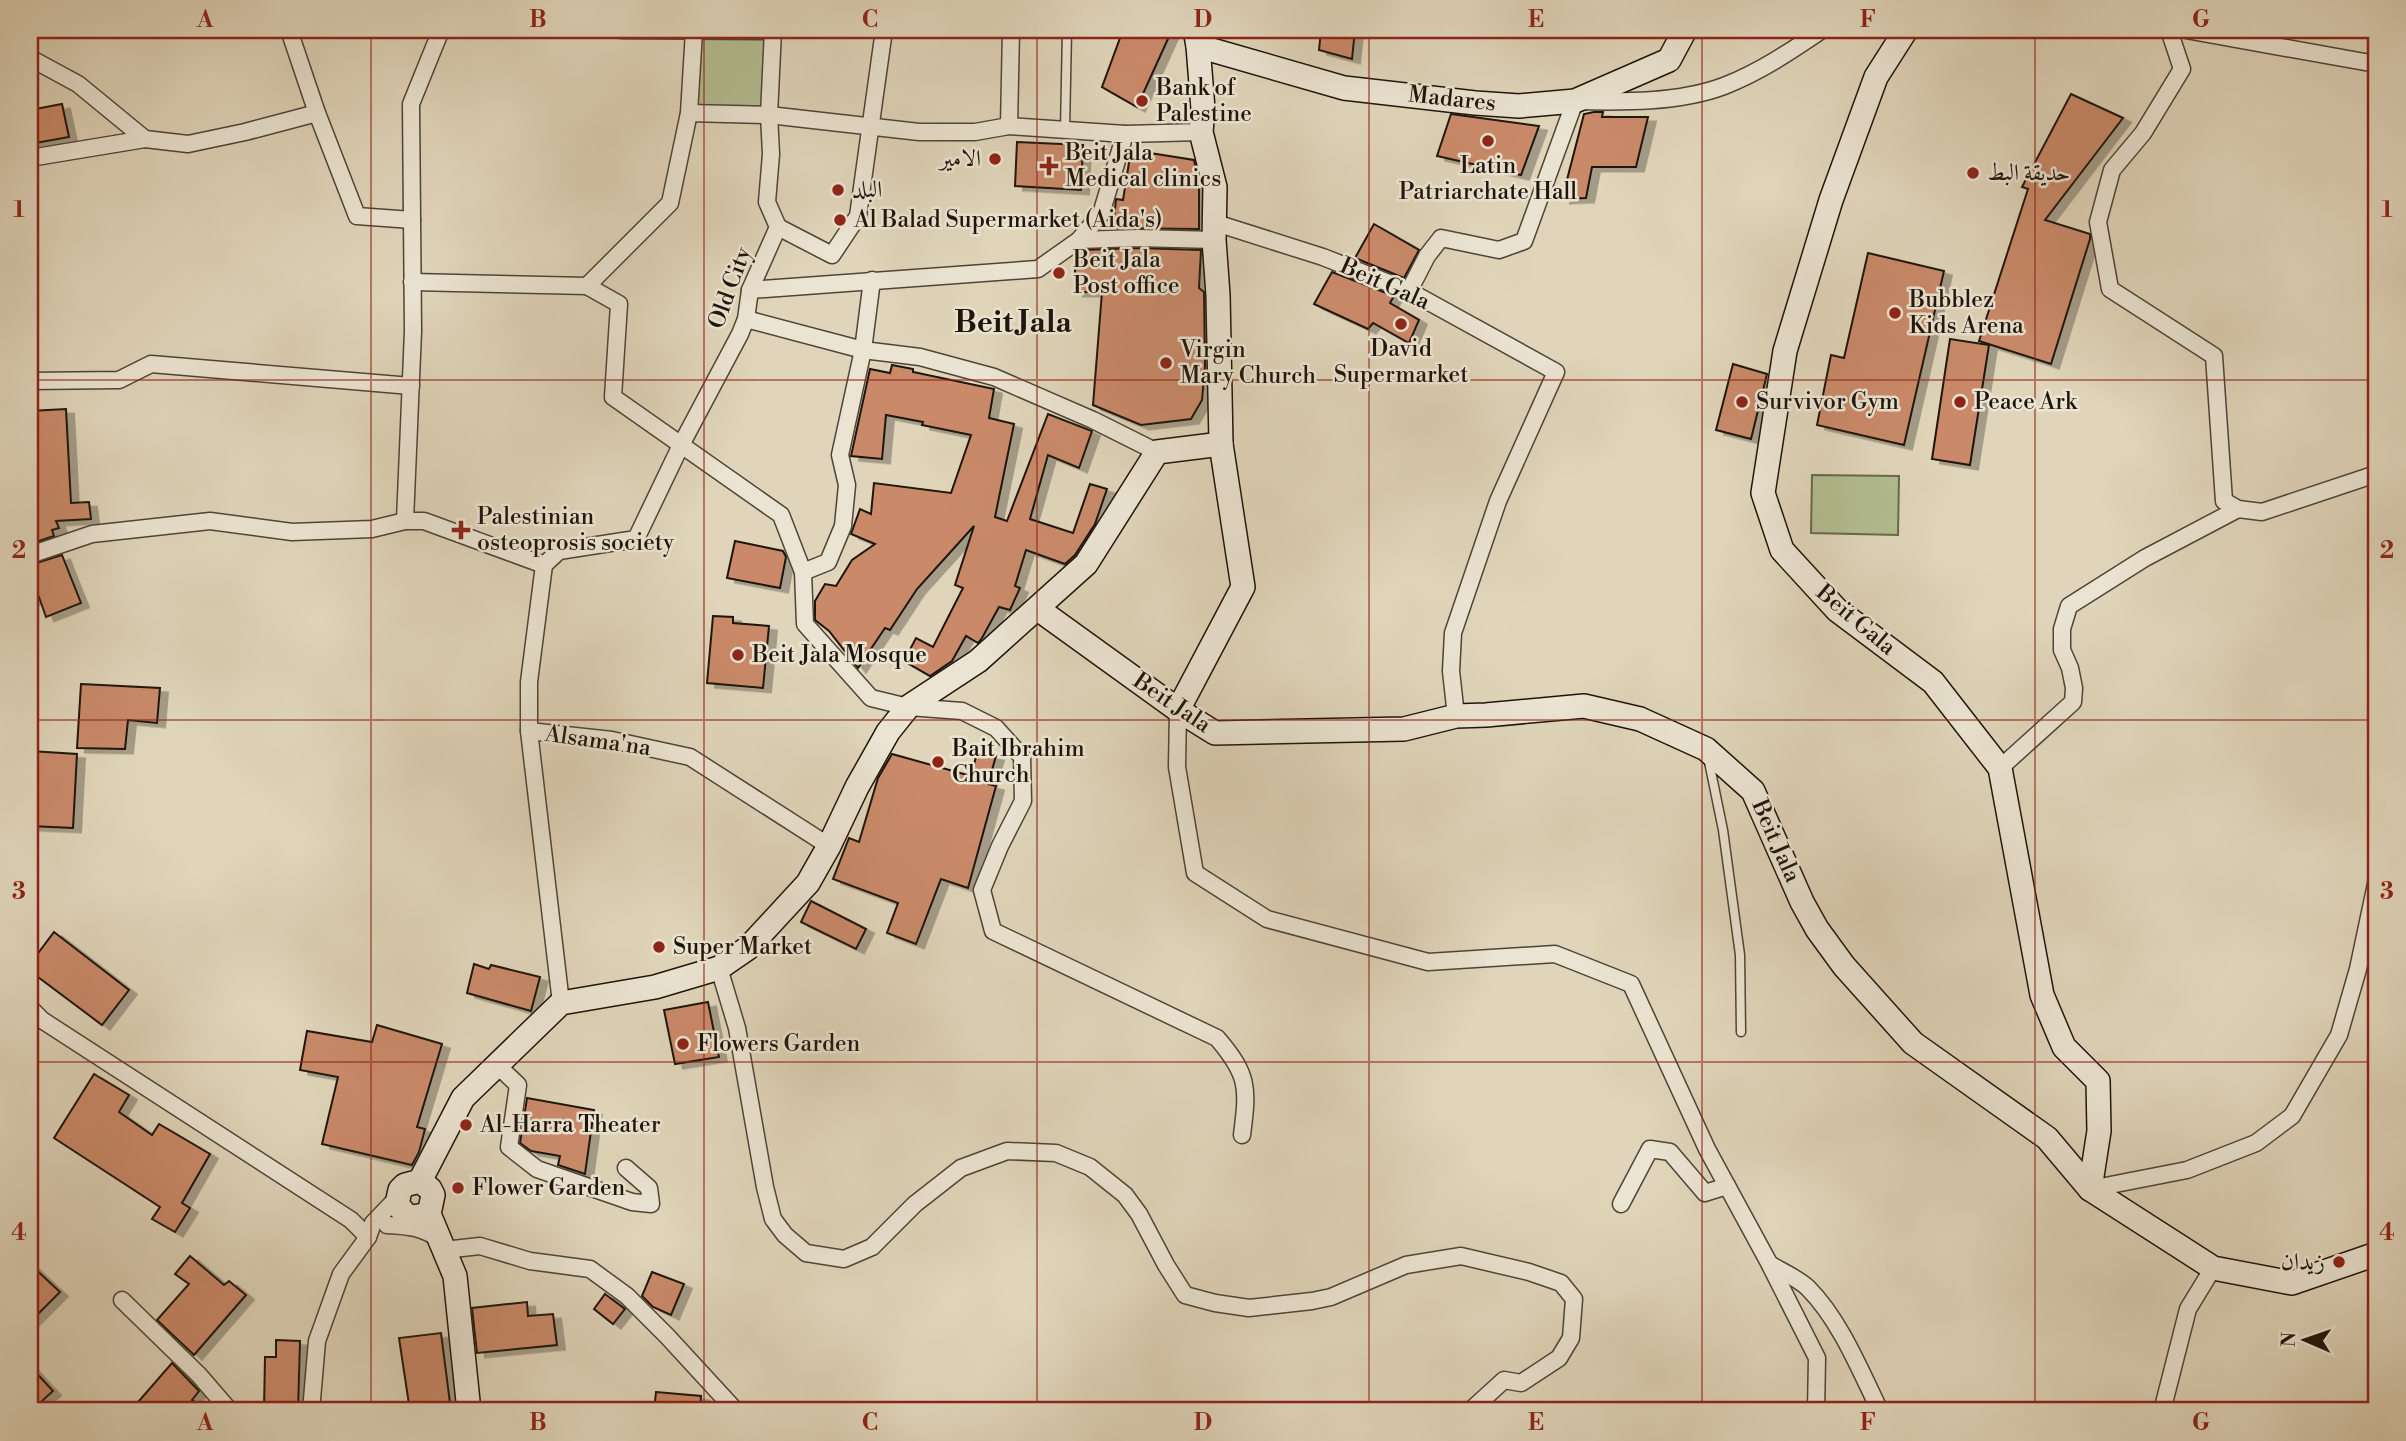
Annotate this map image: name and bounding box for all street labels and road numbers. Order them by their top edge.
street label: Madares [1407,80,1497,118]
street label: Old City [702,242,758,333]
street label: Beit Gala [1335,251,1434,316]
street label: Beit Gala [1810,578,1902,661]
street label: Beit Jala [1127,666,1217,739]
street label: Alsama'na [542,720,653,762]
street label: Beit Jala [1745,794,1807,887]

